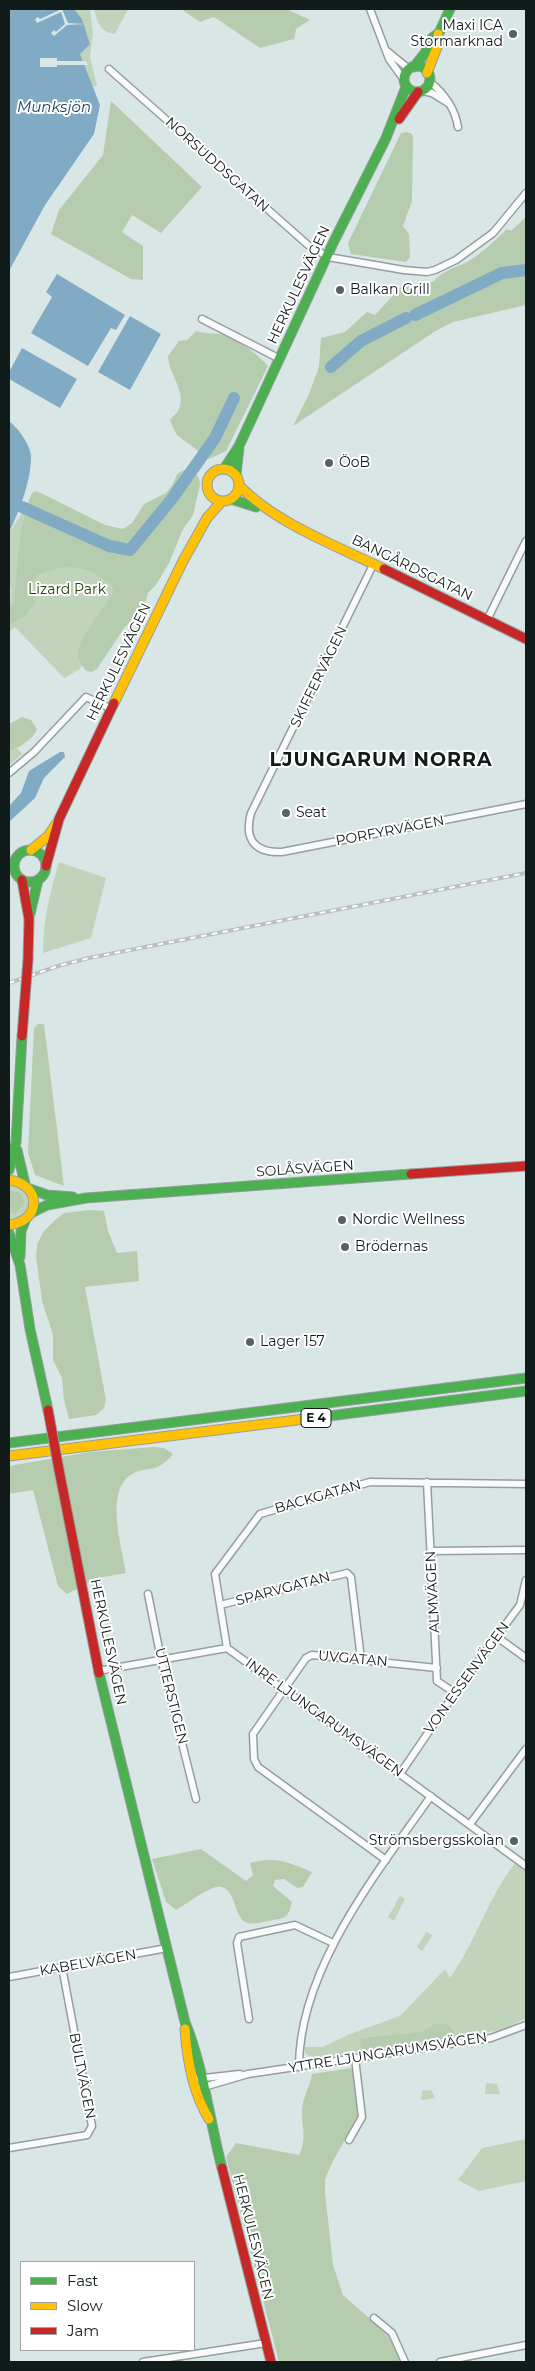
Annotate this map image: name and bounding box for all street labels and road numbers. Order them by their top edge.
street label: NORSUDDSGATAN [162,114,272,216]
street label: HERKULESVÄGEN [264,223,334,347]
street label: BANGÅRDSGATAN [349,531,475,605]
street label: HERKULESVÄGEN [83,600,155,724]
street label: SKIFFERVÄGEN [287,624,351,730]
street label: PORFYRVÄGEN [334,812,446,850]
street label: SOLÅSVÄGEN [256,1157,354,1181]
road number: E 4 [301,1409,331,1428]
street label: BACKGATAN [273,1477,363,1517]
street label: ALMVÄGEN [422,1551,444,1633]
street label: SPARVGATAN [234,1568,332,1610]
street label: HERKULESVÄGEN [86,1577,130,1707]
street label: VON ESSENVÄGEN [421,1619,513,1737]
street label: UTTERSTIGEN [151,1646,191,1746]
street label: UVGATAN [317,1648,389,1670]
street label: INRE LJUNGARUMSVÄGEN [242,1655,406,1781]
street label: KABELVÄGEN [38,1946,138,1980]
street label: YTTRE LJUNGARUMSVÄGEN [288,2029,488,2077]
street label: BULTVÄGEN [65,2031,99,2121]
street label: HERKULESVÄGEN [229,2173,277,2301]

